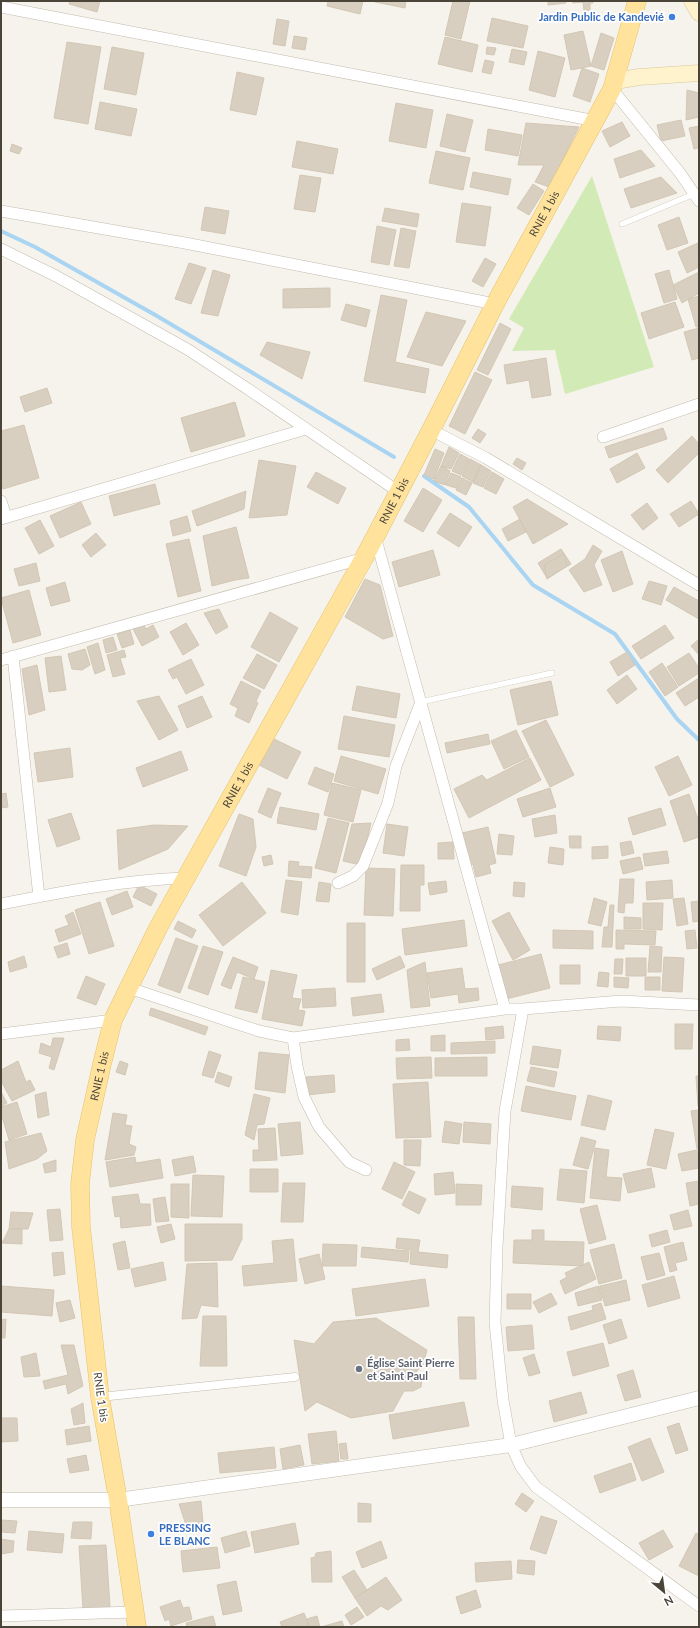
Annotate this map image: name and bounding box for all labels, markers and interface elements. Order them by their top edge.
place label: Jardin Public de Kandevié [539,10,664,23]
marker: Jardin Public de Kandevié [667,12,677,22]
street label: RNIE 1 bis [526,188,562,239]
street label: RNIE 1 bis [376,475,411,526]
street label: RNIE 1 bis [219,759,255,810]
street label: RNIE 1 bis [87,1049,111,1102]
place label: Église Saint Pierre et Saint Paul [367,1356,455,1382]
marker: Église Saint Pierre et Saint Paul [354,1364,364,1374]
street label: RNIE 1 bis [92,1371,111,1423]
place label: PRESSING LE BLANC [159,1521,211,1547]
marker: PRESSING LE BLANC [146,1529,156,1539]
north arrow [644,1572,684,1612]
text: N [662,1593,676,1609]

